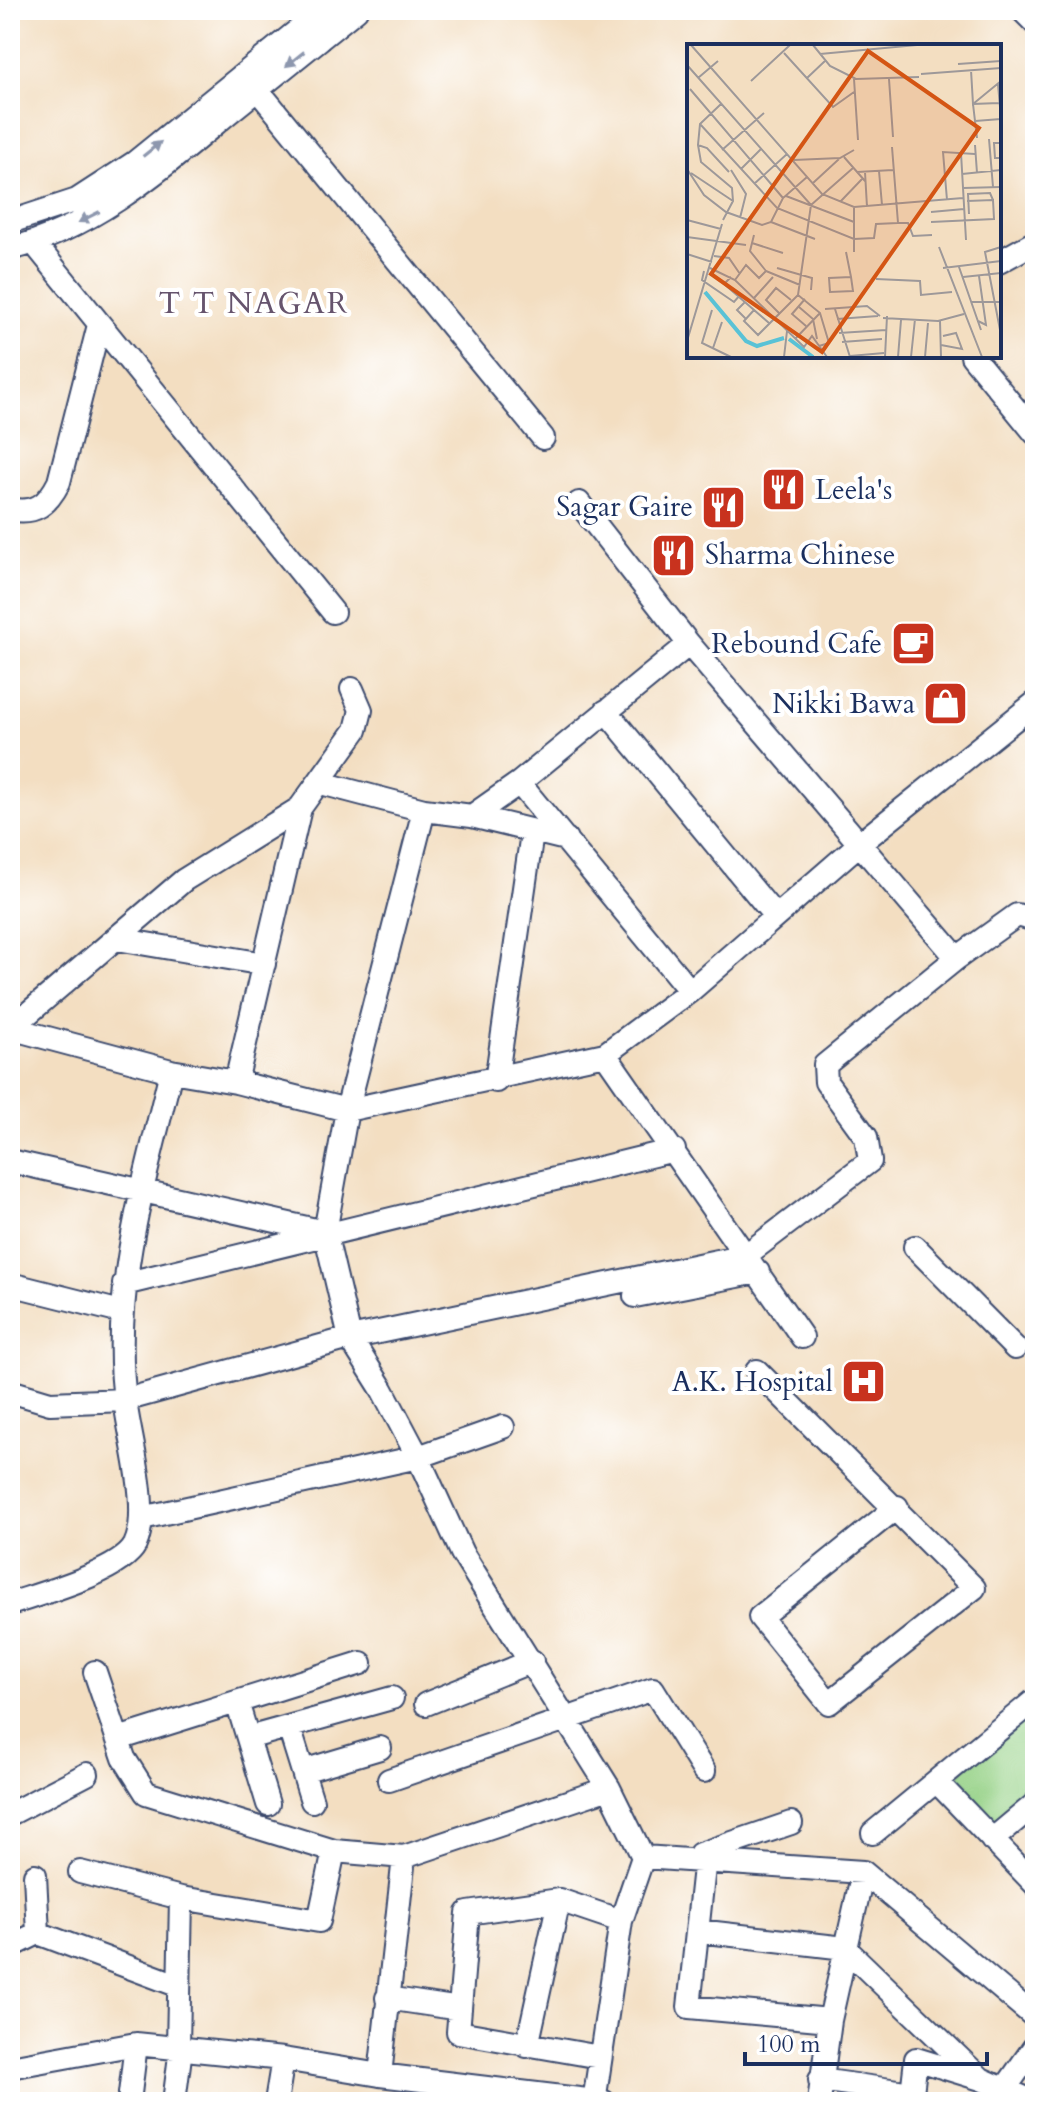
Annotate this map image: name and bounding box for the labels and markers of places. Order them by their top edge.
restaurant icon: Leela's [760,466,808,514]
place label: Leela's [815,471,892,509]
restaurant icon: Sagar Gaire [700,483,748,531]
place label: Sagar Gaire [556,488,693,526]
restaurant icon: Sharma Chinese [650,531,698,579]
place label: Sharma Chinese [705,536,895,574]
cafe icon: Rebound Cafe [889,620,937,668]
place label: Rebound Cafe [711,625,882,663]
shop icon: Nikki Bawa [922,680,970,728]
place label: Nikki Bawa [772,685,915,723]
hospital icon: A.K. Hospital [840,1358,888,1406]
place label: A.K. Hospital [672,1363,833,1401]

